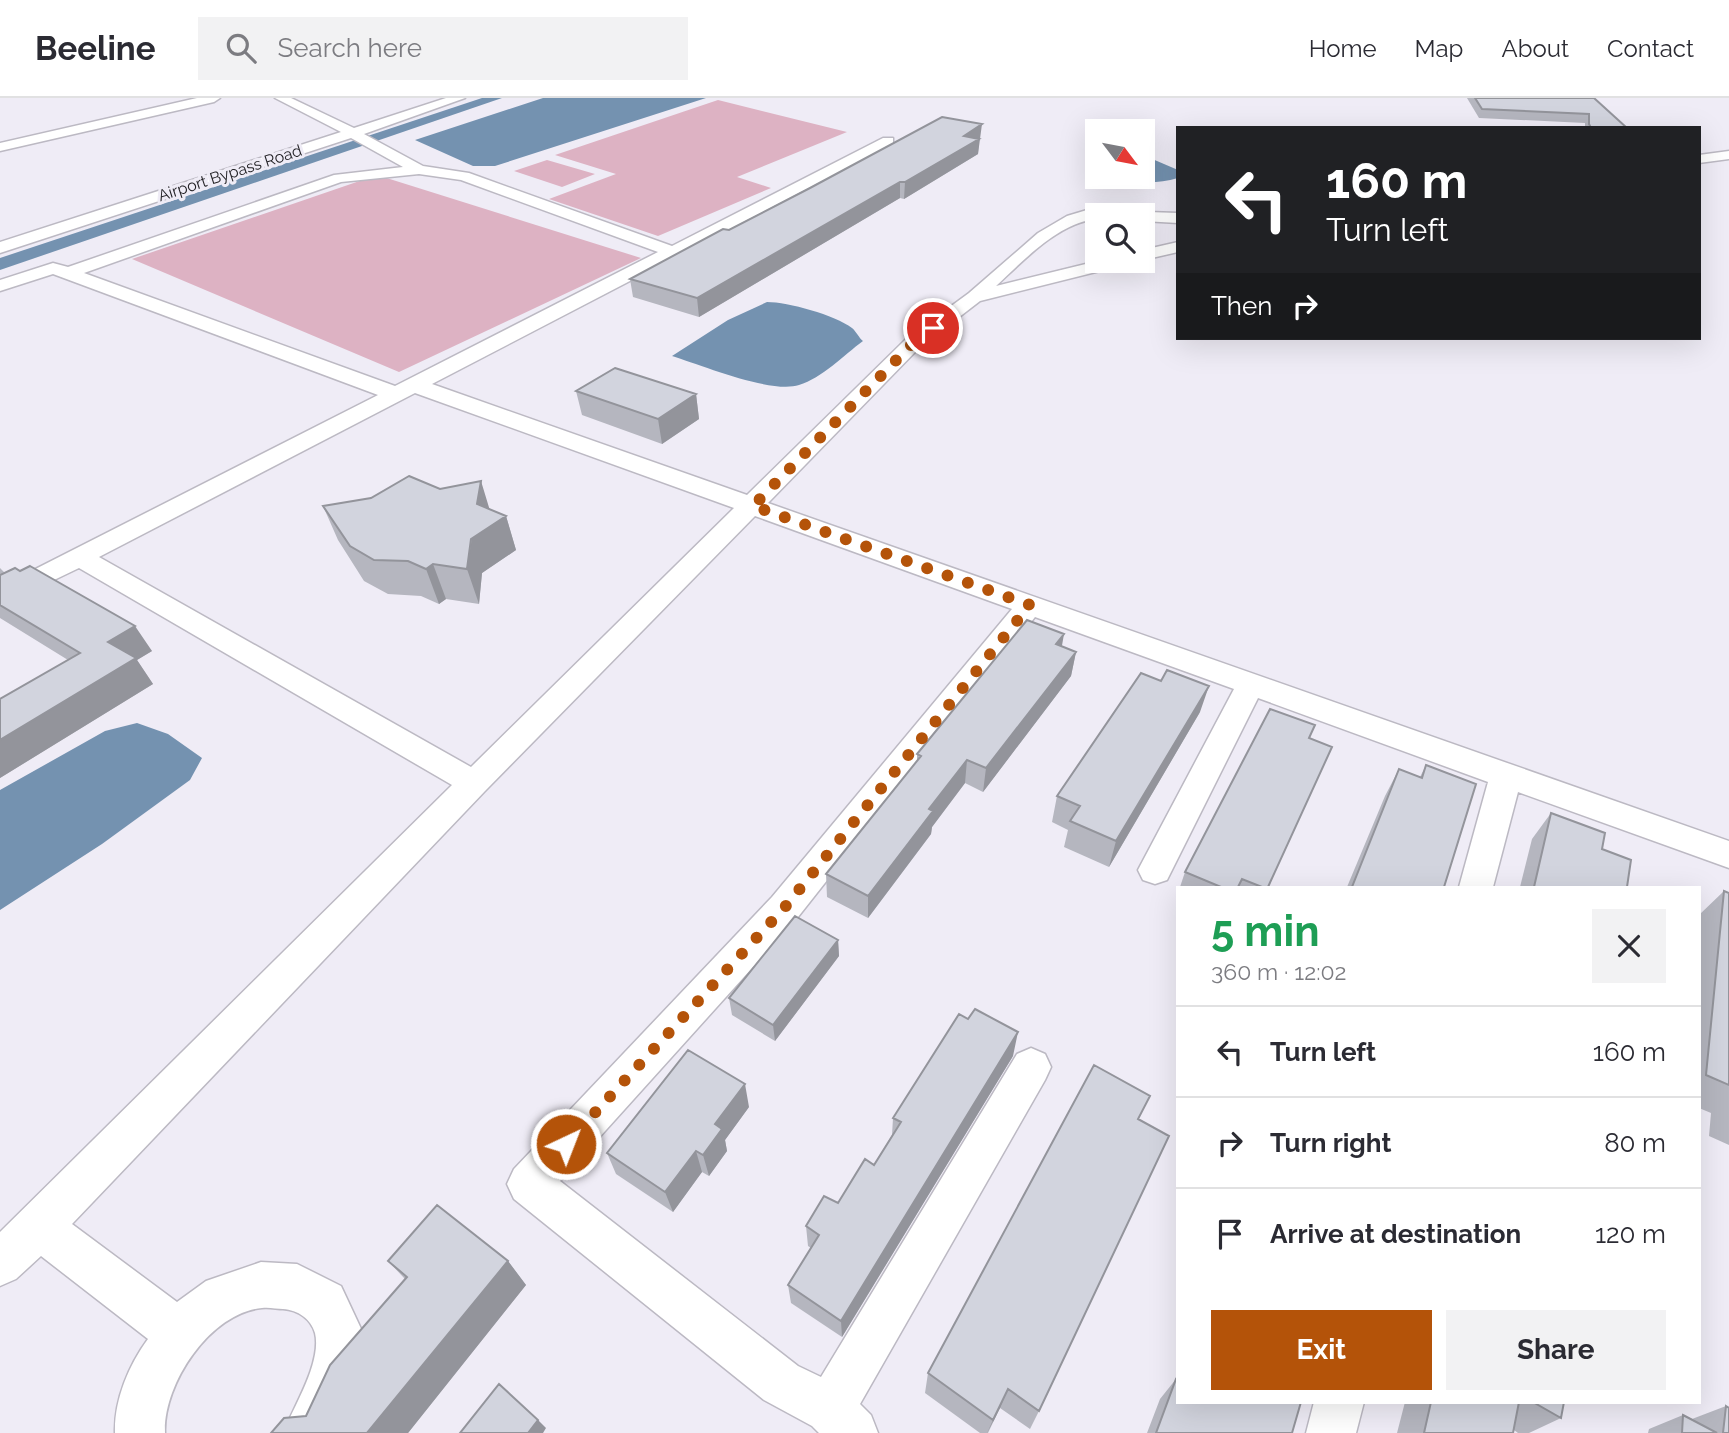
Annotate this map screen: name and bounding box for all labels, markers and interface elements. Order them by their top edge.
search box [198,17,688,80]
text: Beeline [35,29,156,68]
icon: search [222,29,260,67]
text: Search here [278,33,422,63]
text: Home [1309,34,1377,63]
text: Map [1415,34,1463,63]
text: About [1501,34,1569,63]
text: Contact [1607,34,1694,63]
north arrow [1085,119,1155,189]
map controls [1085,119,1155,273]
street label: Airport Bypass Road [156,141,304,205]
text: 160 m [1326,152,1467,209]
icon: left [1211,154,1302,245]
button: search [1085,203,1155,273]
text: Turn left [1326,211,1448,248]
icon: right [1286,287,1324,325]
text: Then [1211,291,1272,321]
pin [903,298,963,358]
icon: arrive [914,309,952,347]
text: 5 min [1211,907,1320,956]
button: close [1592,909,1666,983]
text: 360 m · 12:02 [1211,958,1347,985]
icon: left [1211,1033,1249,1071]
text: Turn left [1270,1037,1376,1067]
text: 160 m [1593,1037,1666,1067]
position arrow [529,1107,603,1181]
icon: right [1211,1124,1249,1162]
text: Turn right [1270,1128,1391,1158]
text: 80 m [1604,1128,1666,1158]
icon: arrive [1211,1215,1249,1253]
text: Arrive at destination [1270,1219,1521,1249]
text: 120 m [1595,1219,1666,1249]
button: Exit [1211,1310,1432,1390]
button: Share [1446,1310,1666,1390]

